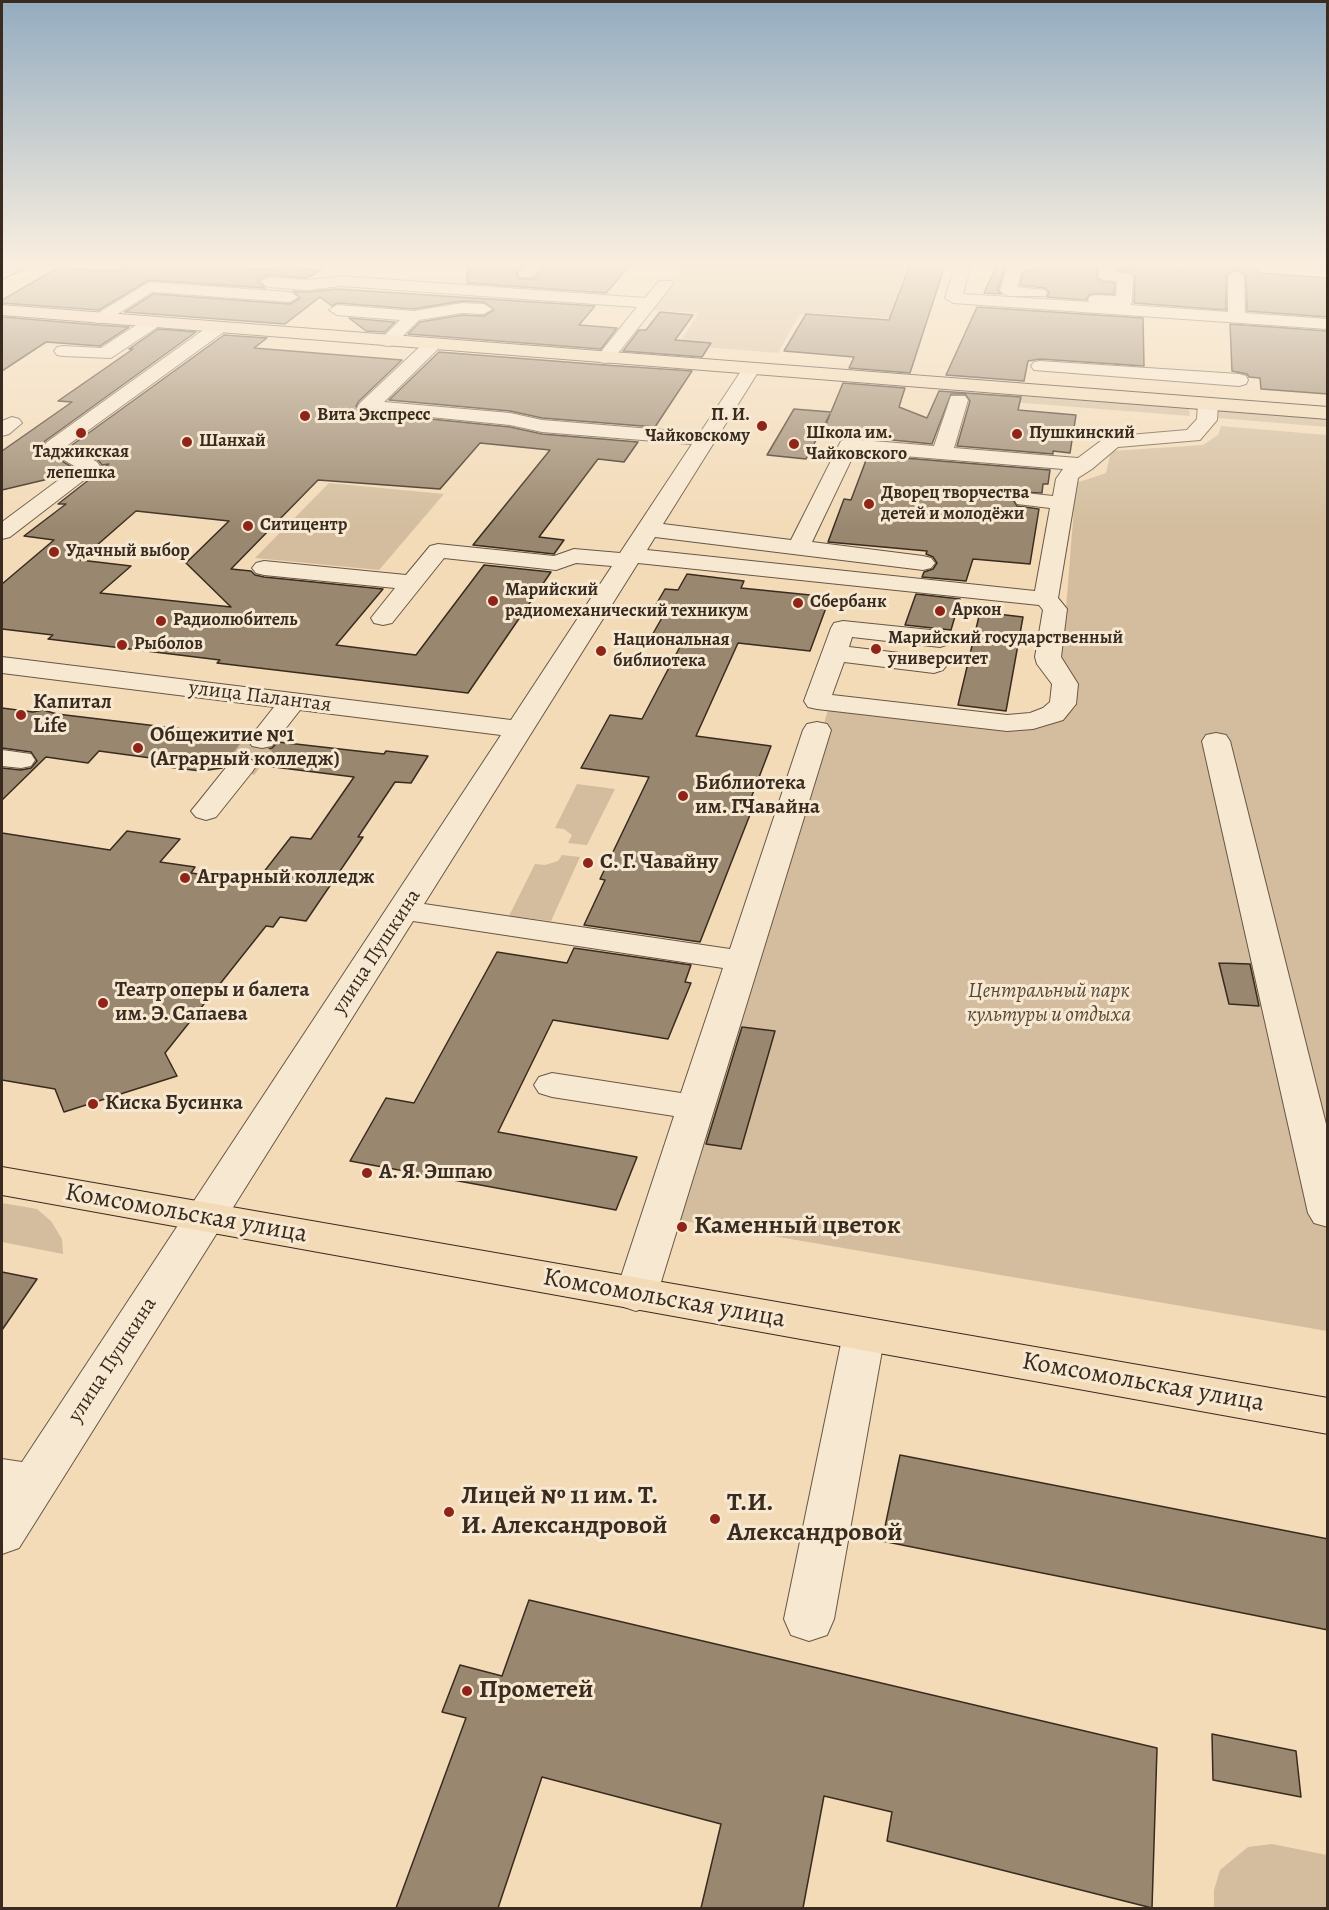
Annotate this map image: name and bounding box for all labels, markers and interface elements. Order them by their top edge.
place label: Вита Экспресс [317,405,431,427]
place label: П. И. Чайковскому [645,405,750,448]
marker: Вита Экспресс [298,409,312,423]
marker: П. И. Чайковскому [755,419,769,433]
place label: Школа им. Чайковского [806,423,907,466]
place label: Пушкинский [1029,423,1135,445]
marker: Таджикская лепешка [74,426,88,440]
marker: Пушкинский [1010,427,1024,441]
place label: Шанхай [199,431,266,453]
marker: Шанхай [180,435,194,449]
marker: Школа им. Чайковского [787,437,801,451]
place label: Таджикская лепешка [33,442,129,484]
place label: Дворец творчества детей и молодёжи [881,483,1029,526]
marker: Дворец творчества детей и молодёжи [862,497,876,511]
place label: Ситицентр [260,515,347,537]
marker: Ситицентр [241,519,255,533]
place label: Удачный выбор [66,541,190,563]
marker: Удачный выбор [47,545,61,559]
place label: Марийский радиомеханический техникум [505,580,748,622]
place label: Сбербанк [810,592,887,614]
marker: Марийский радиомеханический техникум [486,594,500,608]
marker: Сбербанк [791,596,805,610]
place label: Аркон [952,600,1002,622]
marker: Аркон [933,604,947,618]
place label: Радиолюбитель [173,610,298,632]
marker: Радиолюбитель [154,614,168,628]
place label: Марийский государственный университет [888,628,1123,670]
place label: Национальная библиотека [613,630,730,672]
place label: Рыболов [134,634,203,656]
marker: Рыболов [115,638,129,652]
marker: Марийский государственный университет [869,642,883,656]
marker: Национальная библиотека [594,644,608,658]
street label: улица Палантая [187,676,333,718]
place label: Капитал Life [33,690,112,740]
marker: Капитал Life [14,708,28,722]
place label: Общежитие №1 (Аграрный колледж) [150,723,340,773]
marker: Общежитие №1 (Аграрный колледж) [131,741,145,755]
place label: Библиотека им. Г.Чавайна [695,771,820,821]
marker: Библиотека им. Г.Чавайна [676,789,690,803]
place label: С. Г. Чавайну [600,850,718,876]
marker: С. Г. Чавайну [581,856,595,870]
place label: Аграрный колледж [197,865,375,891]
marker: Аграрный колледж [178,871,192,885]
street label: улица Пушкина [327,885,427,1019]
place label: Театр оперы и балета им. Э. Сапаева [115,978,309,1028]
park label: Центральный парк культуры и отдыха [967,979,1131,1029]
marker: Театр оперы и балета им. Э. Сапаева [96,996,110,1010]
place label: Киска Бусинка [105,1091,243,1117]
marker: Киска Бусинка [86,1097,100,1111]
place label: А. Я. Эшпаю [379,1160,492,1186]
marker: А. Я. Эшпаю [360,1166,374,1180]
street label: Комсомольская улица [62,1177,310,1251]
place label: Каменный цветок [694,1211,901,1243]
marker: Каменный цветок [675,1220,689,1234]
street label: Комсомольская улица [540,1262,788,1336]
street label: улица Пушкина [63,1293,163,1427]
street label: Комсомольская улица [1019,1346,1267,1420]
place label: Лицей № 11 им. Т. И. Александровой [461,1481,667,1542]
place label: Т.И. Александровой [727,1488,903,1550]
marker: Лицей № 11 им. Т. И. Александровой [442,1505,456,1519]
marker: Т.И. Александровой [708,1512,722,1526]
place label: Прометей [479,1675,594,1707]
marker: Прометей [460,1684,474,1698]

